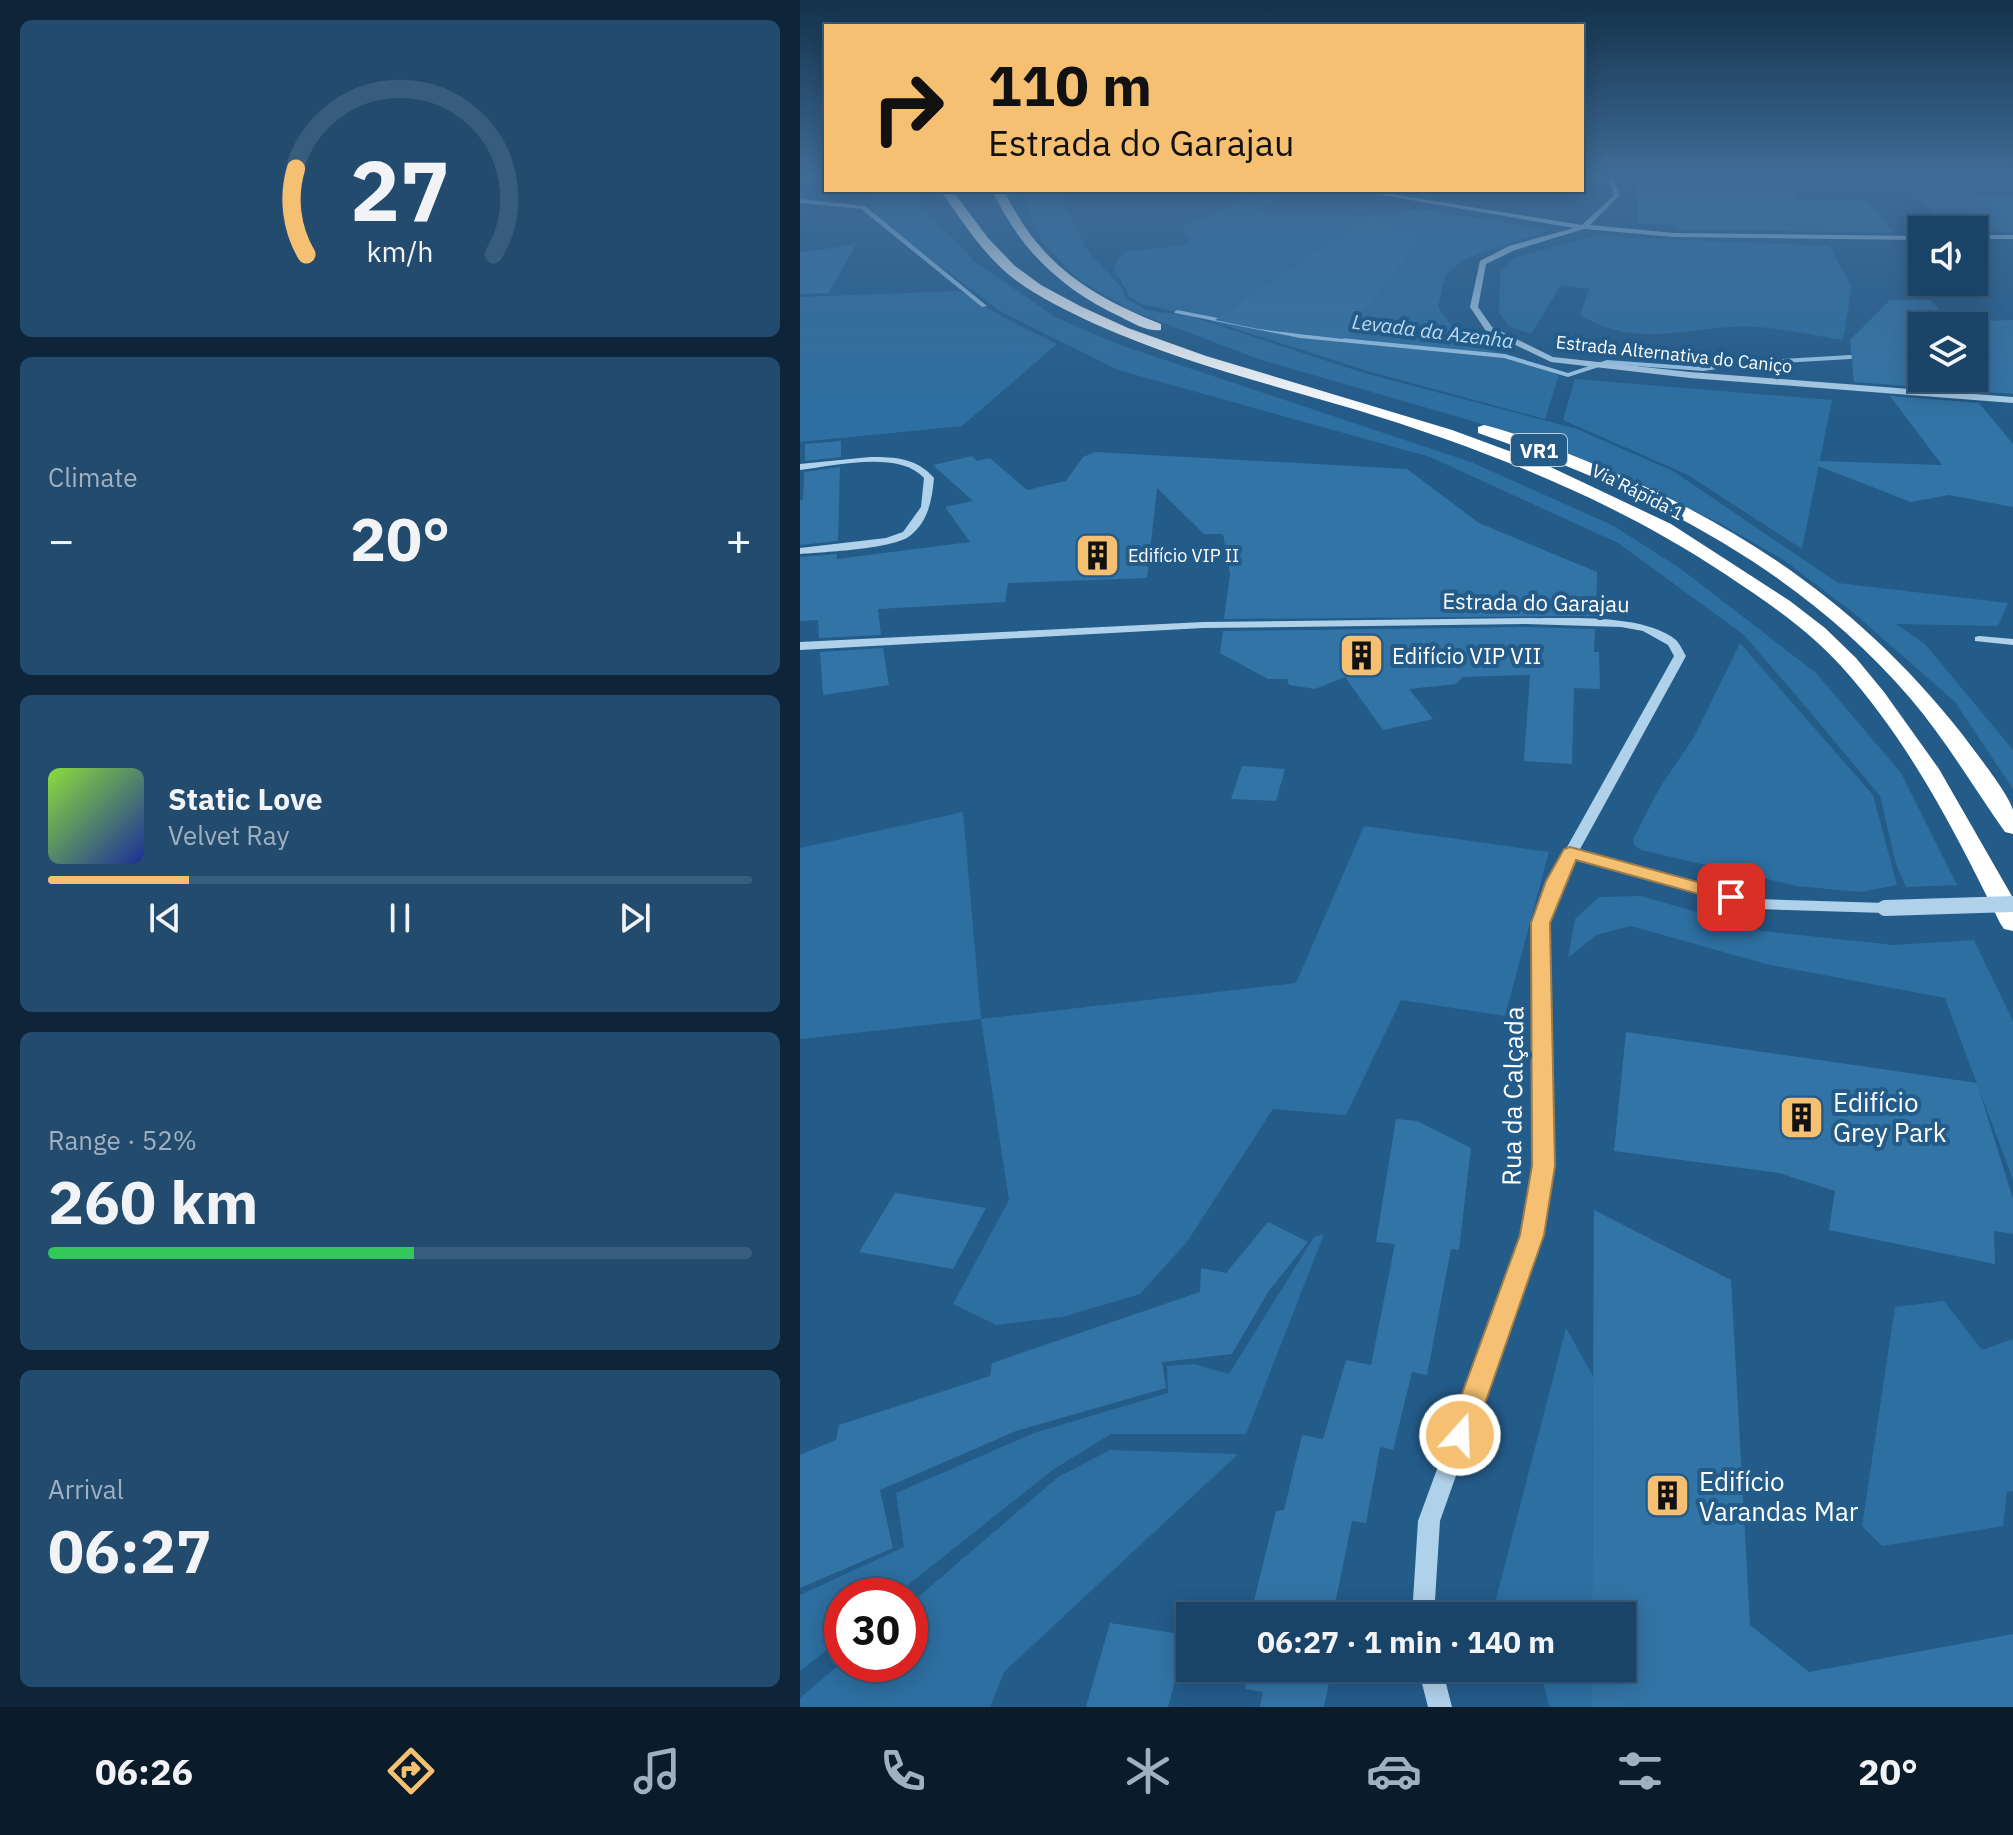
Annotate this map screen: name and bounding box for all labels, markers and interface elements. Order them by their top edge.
text: 110 m [988,49,1152,121]
icon: right [856,56,960,160]
text: Estrada do Garajau [988,119,1295,166]
text: 27 [350,135,450,243]
map controls [1908,216,1988,392]
button: sound [1908,216,1988,296]
text: km/h [366,233,434,270]
water label: Levada da Azenha [1351,308,1515,354]
button: layers [1908,312,1988,392]
street label: Estrada Alternativa do Caniço [1555,330,1793,378]
road number: VR1 [1511,434,1567,466]
street label: Via Rápida 1 [1588,459,1688,525]
text: Climate [48,460,138,494]
text: 20° [350,499,450,578]
text: − [48,511,74,568]
text: + [726,511,752,568]
building icon: Edifício VIP II [1073,531,1121,579]
place label: Edifício VIP II [1128,544,1239,567]
street label: Estrada do Garajau [1442,586,1630,618]
building icon: Edifício VIP VII [1337,631,1385,679]
place label: Edifício VIP VII [1392,641,1541,670]
text: Static Love [168,779,323,818]
text: Velvet Ray [168,818,289,852]
pin [1697,863,1765,931]
icon: arrive [1709,875,1753,919]
icon: previous [143,896,187,940]
icon: pause [378,896,422,940]
icon: next [613,896,657,940]
street label: Rua da Calçada [1493,1006,1531,1186]
place label: Edifício Grey Park [1833,1085,1947,1149]
building icon: Edifício Grey Park [1778,1093,1826,1141]
text: Range · 52% [48,1123,197,1157]
text: 260 km [48,1162,258,1241]
position arrow [1418,1393,1502,1477]
place label: Edifício Varandas Mar [1699,1464,1859,1528]
text: Arrival [48,1472,124,1506]
building icon: Edifício Varandas Mar [1644,1472,1692,1520]
text: 06:27 [48,1511,212,1590]
speed limit sign: 30 [824,1578,928,1682]
text: 06:27 · 1 min · 140 m [1257,1622,1555,1661]
icon: directions [383,1743,439,1799]
icon: music [629,1743,685,1799]
icon: phone [875,1743,931,1799]
icon: climate [1120,1743,1176,1799]
icon: car [1366,1743,1422,1799]
icon: filters [1612,1743,1668,1799]
text: 06:26 [95,1748,193,1795]
text: 20° [1858,1748,1918,1795]

